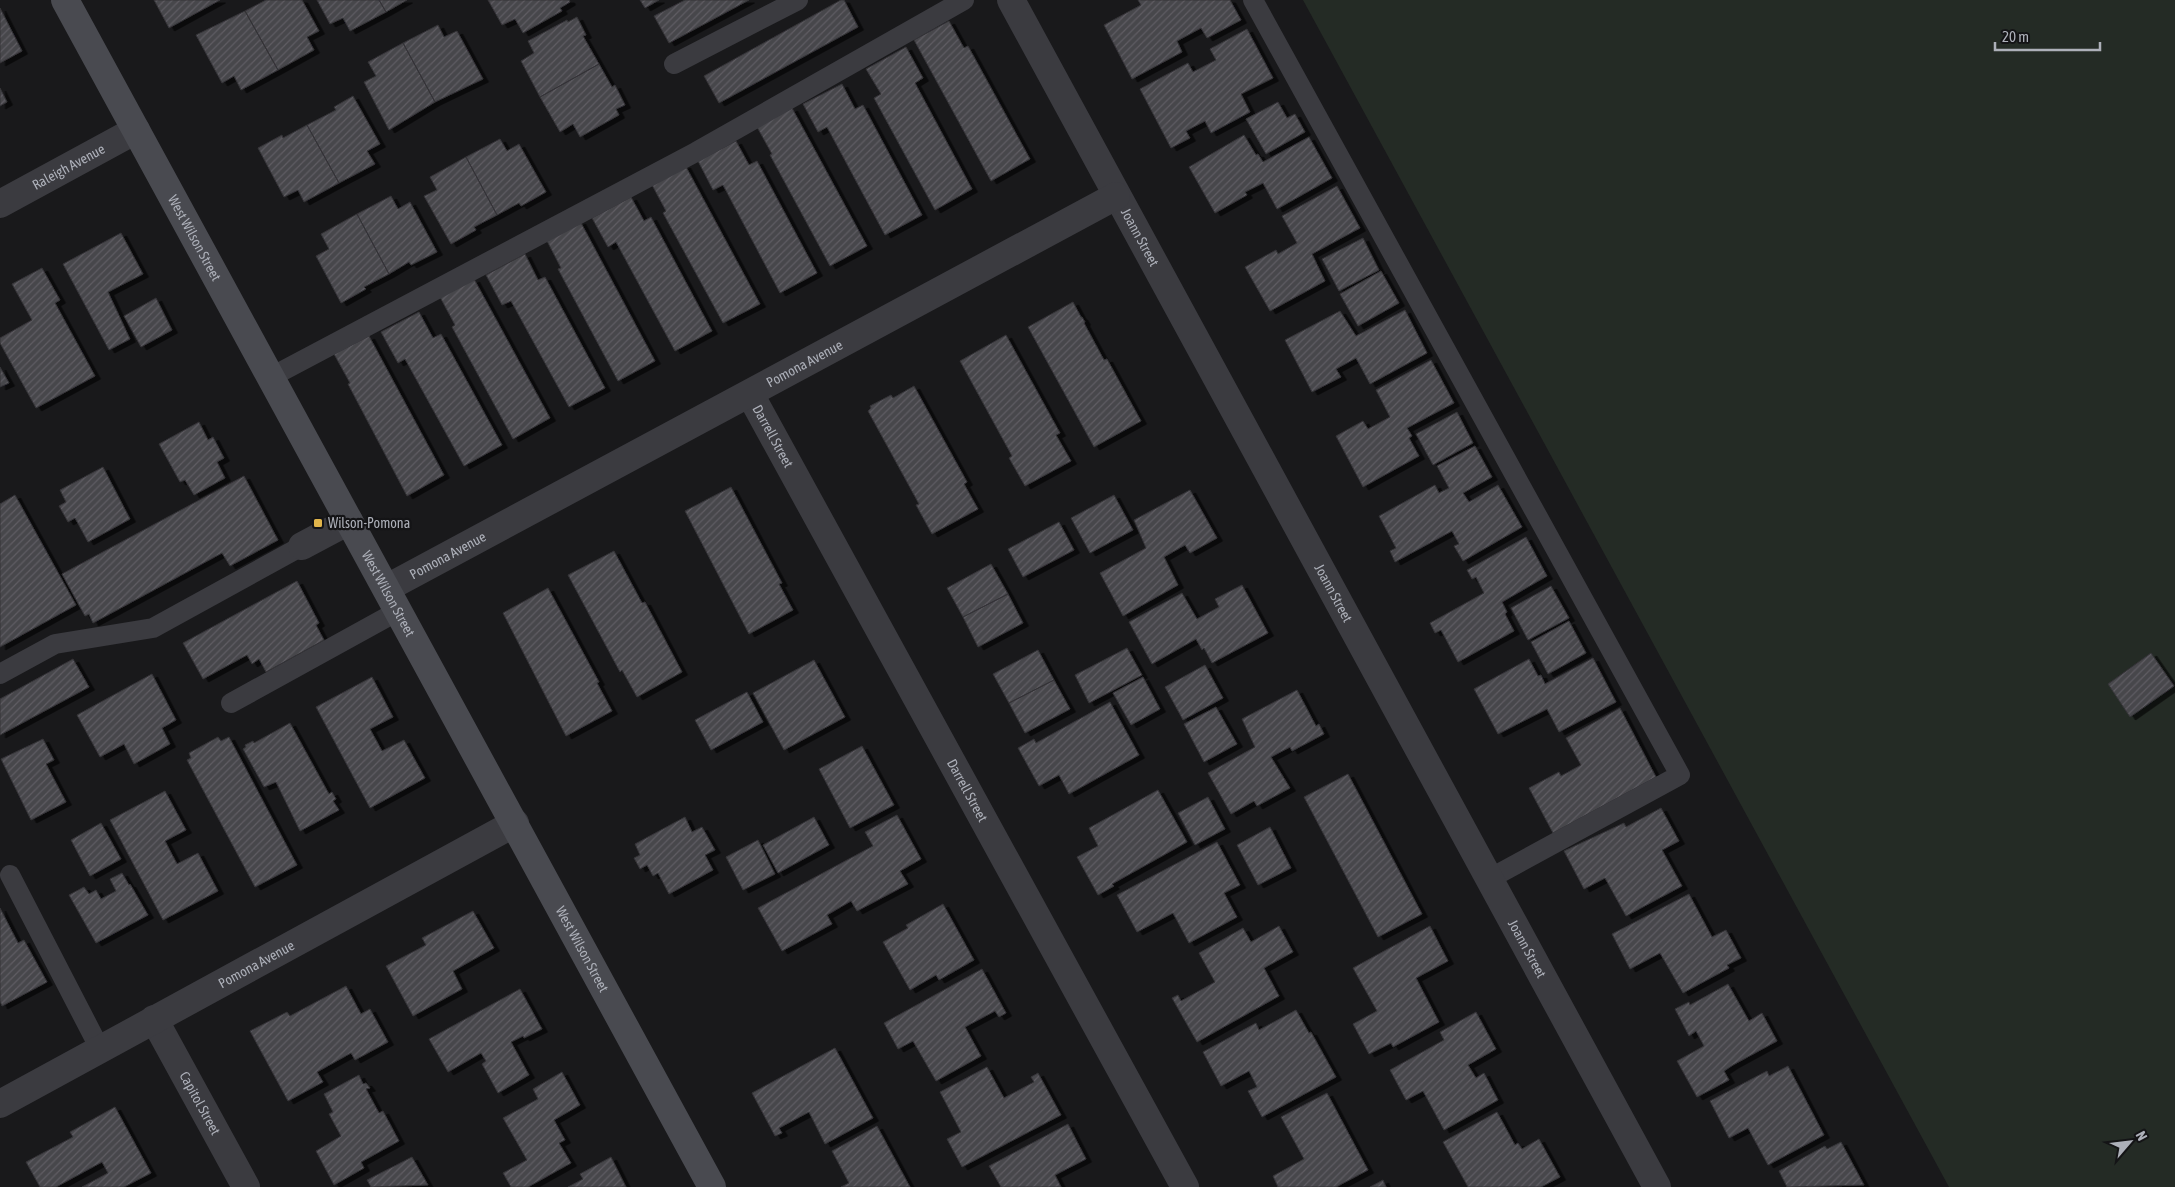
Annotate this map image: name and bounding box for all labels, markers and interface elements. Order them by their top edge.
scale bar [1995,20,2100,52]
text: 20 m [2002,28,2029,45]
street label: Raleigh Avenue [29,141,108,193]
street label: West Wilson Street [165,192,224,284]
street label: Joann Street [1118,205,1162,269]
street label: Pomona Avenue [764,337,845,390]
street label: Darrell Street [749,402,797,470]
place label: Wilson-Pomona [328,515,410,531]
marker: Wilson-Pomona [312,517,324,529]
street label: Pomona Avenue [407,528,489,582]
street label: West Wilson Street [359,548,418,639]
street label: Joann Street [1311,561,1356,625]
street label: Darrell Street [944,756,991,824]
street label: West Wilson Street [553,904,612,995]
street label: Joann Street [1505,917,1550,980]
street label: Pomona Avenue [216,937,297,991]
street label: Capitol Street [176,1069,224,1138]
north arrow [2105,1117,2155,1167]
text: N [2132,1128,2150,1143]

